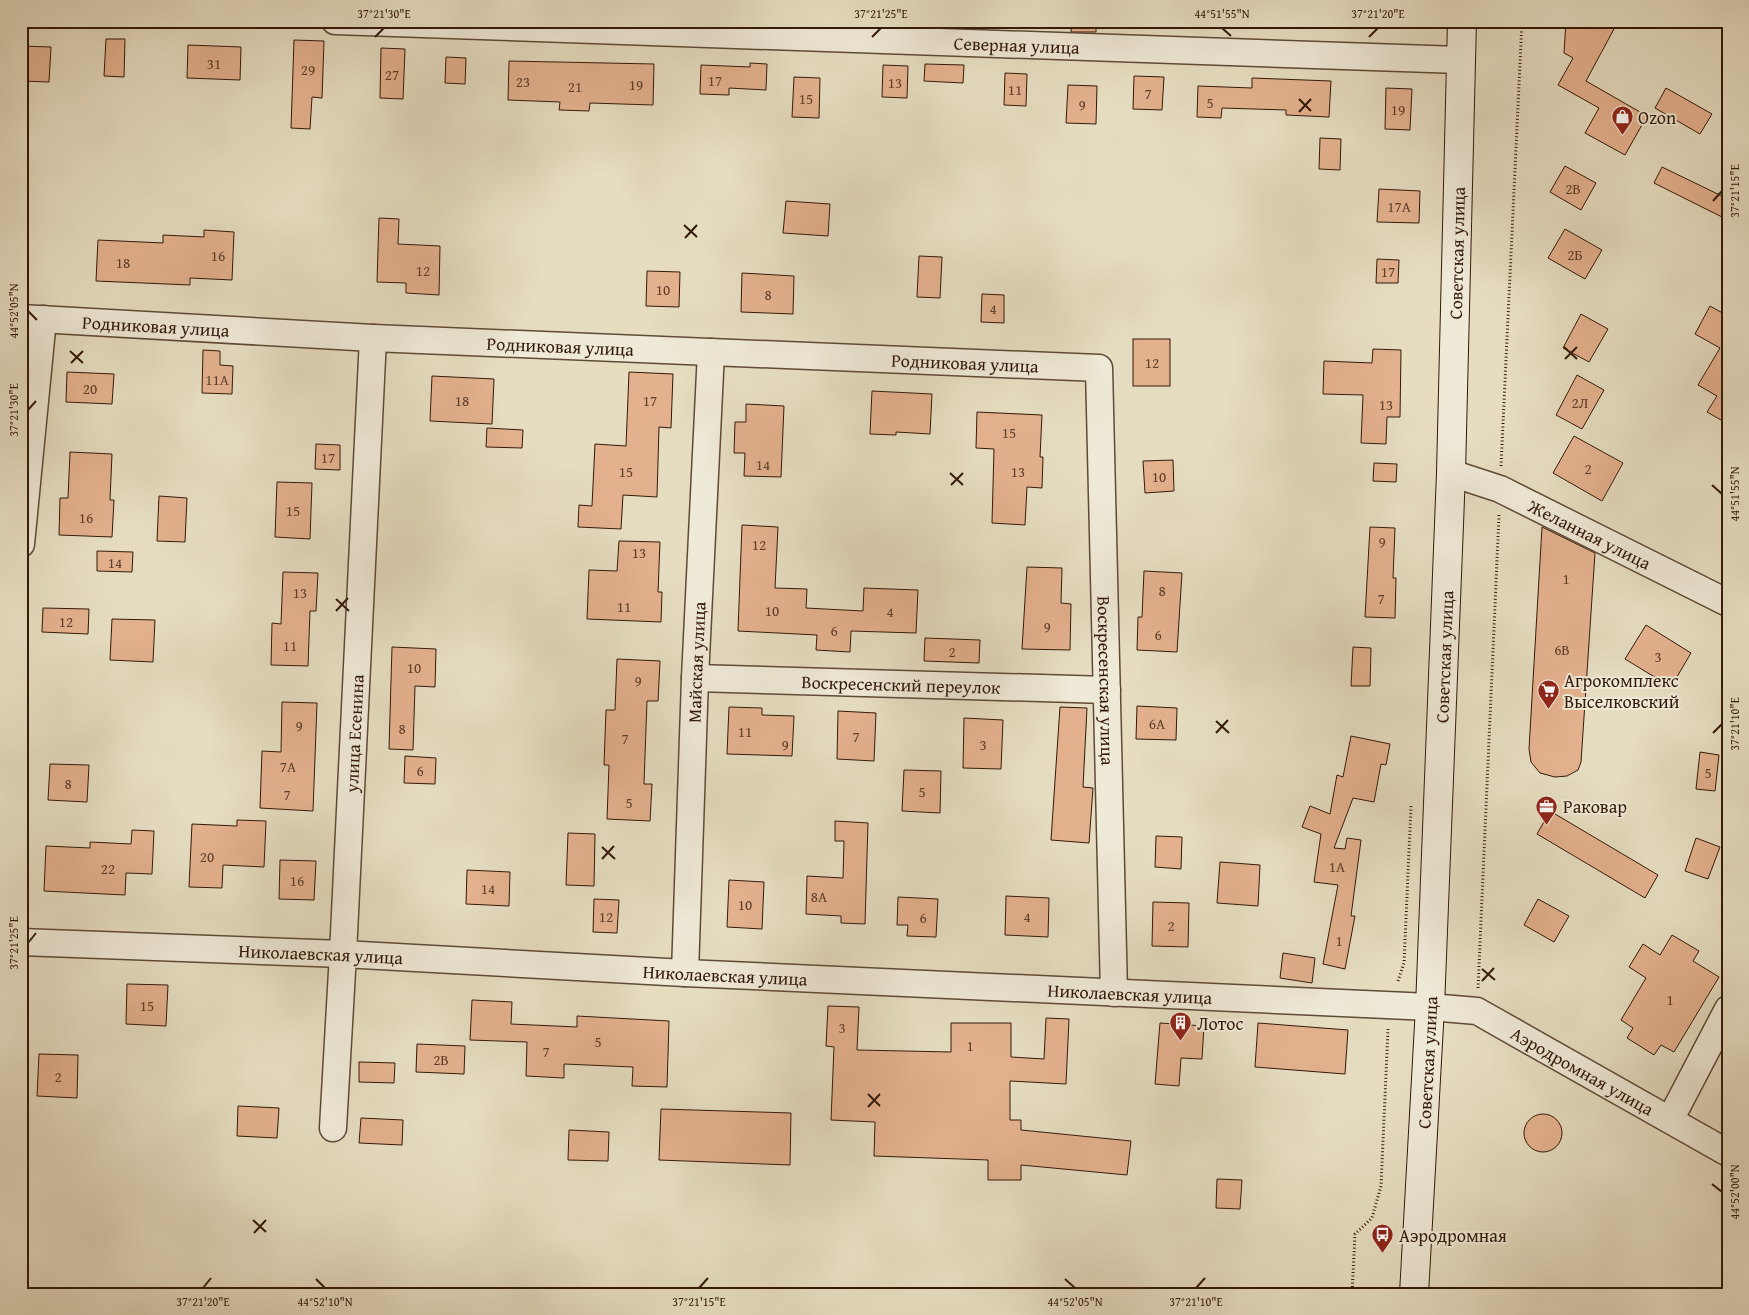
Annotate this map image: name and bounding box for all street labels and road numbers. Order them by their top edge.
street label: Северная улица [953,29,1080,60]
street label: Советская улица [1441,186,1471,320]
street label: Родниковая улица [81,308,231,343]
street label: Родниковая улица [486,329,635,362]
street label: Родниковая улица [891,346,1040,379]
street label: Желанная улица [1523,491,1656,576]
street label: Советская улица [1428,590,1460,724]
street label: Воскресенская улица [1091,596,1122,766]
street label: Майская улица [680,601,712,723]
street label: Воскресенский переулок [801,668,1001,700]
street label: улица Есенина [337,673,370,794]
street label: Николаевская улица [238,937,404,971]
street label: Николаевская улица [642,957,809,992]
street label: Николаевская улица [1047,976,1213,1011]
street label: Советская улица [1410,995,1444,1129]
street label: Аэродромная улица [1506,1019,1659,1122]

